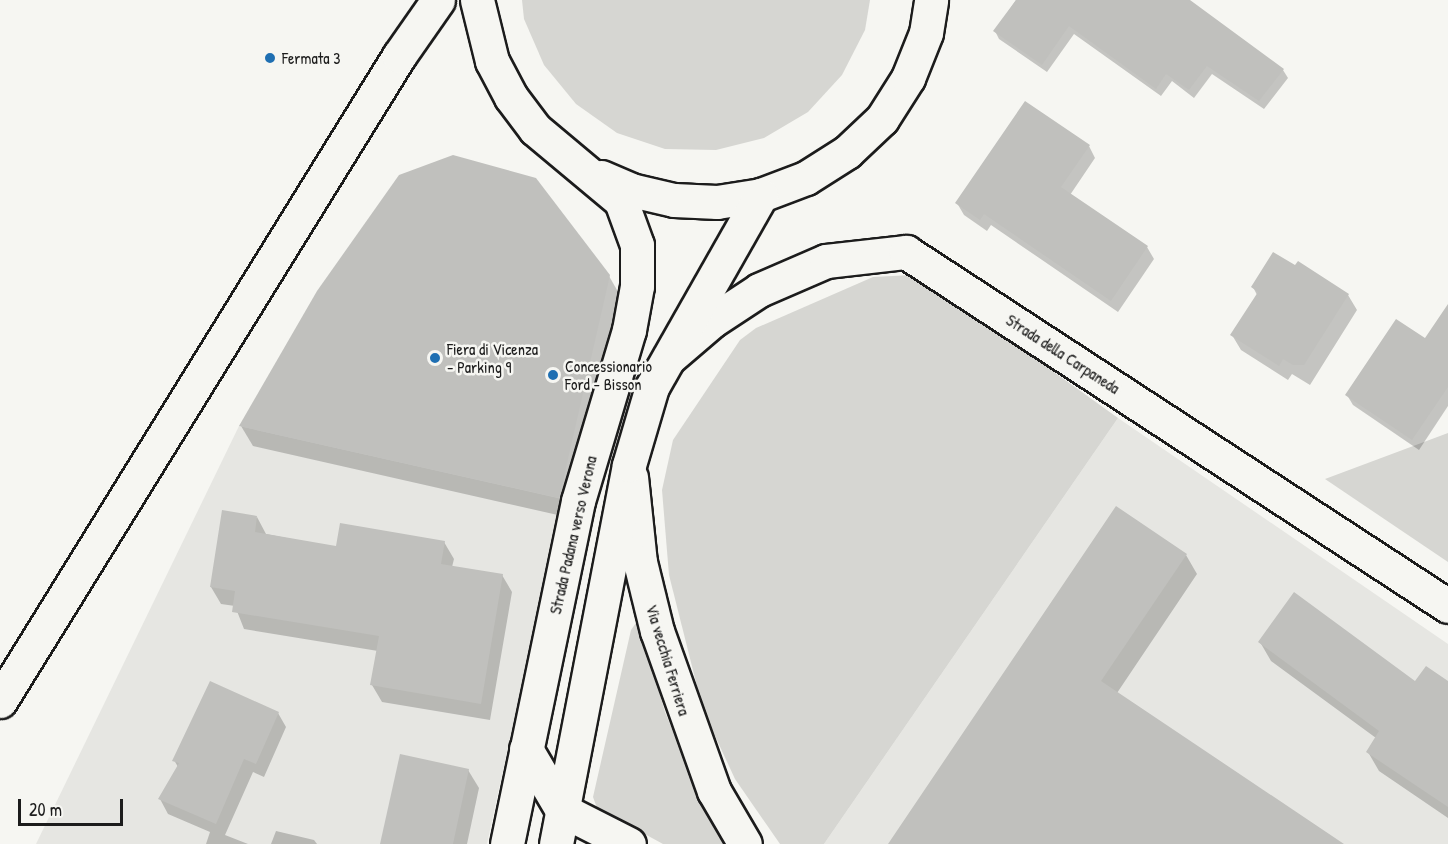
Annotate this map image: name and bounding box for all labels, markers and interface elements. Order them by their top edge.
place label: Fermata 3 [282,48,340,68]
marker: Fermata 3 [263,51,277,65]
street label: Strada della Carpaneda [1003,310,1123,398]
place label: Fiera di Vicenza - Parking 9 [447,339,538,377]
marker: Fiera di Vicenza - Parking 9 [428,351,442,365]
place label: Concessionario Ford - Bisson [565,356,652,394]
marker: Concessionario Ford - Bisson [546,368,560,382]
street label: Strada Padana verso Verona [545,454,601,616]
street label: Via vecchia Ferriera [642,602,694,718]
scale bar [21,787,126,825]
text: 20 m [29,797,62,822]

